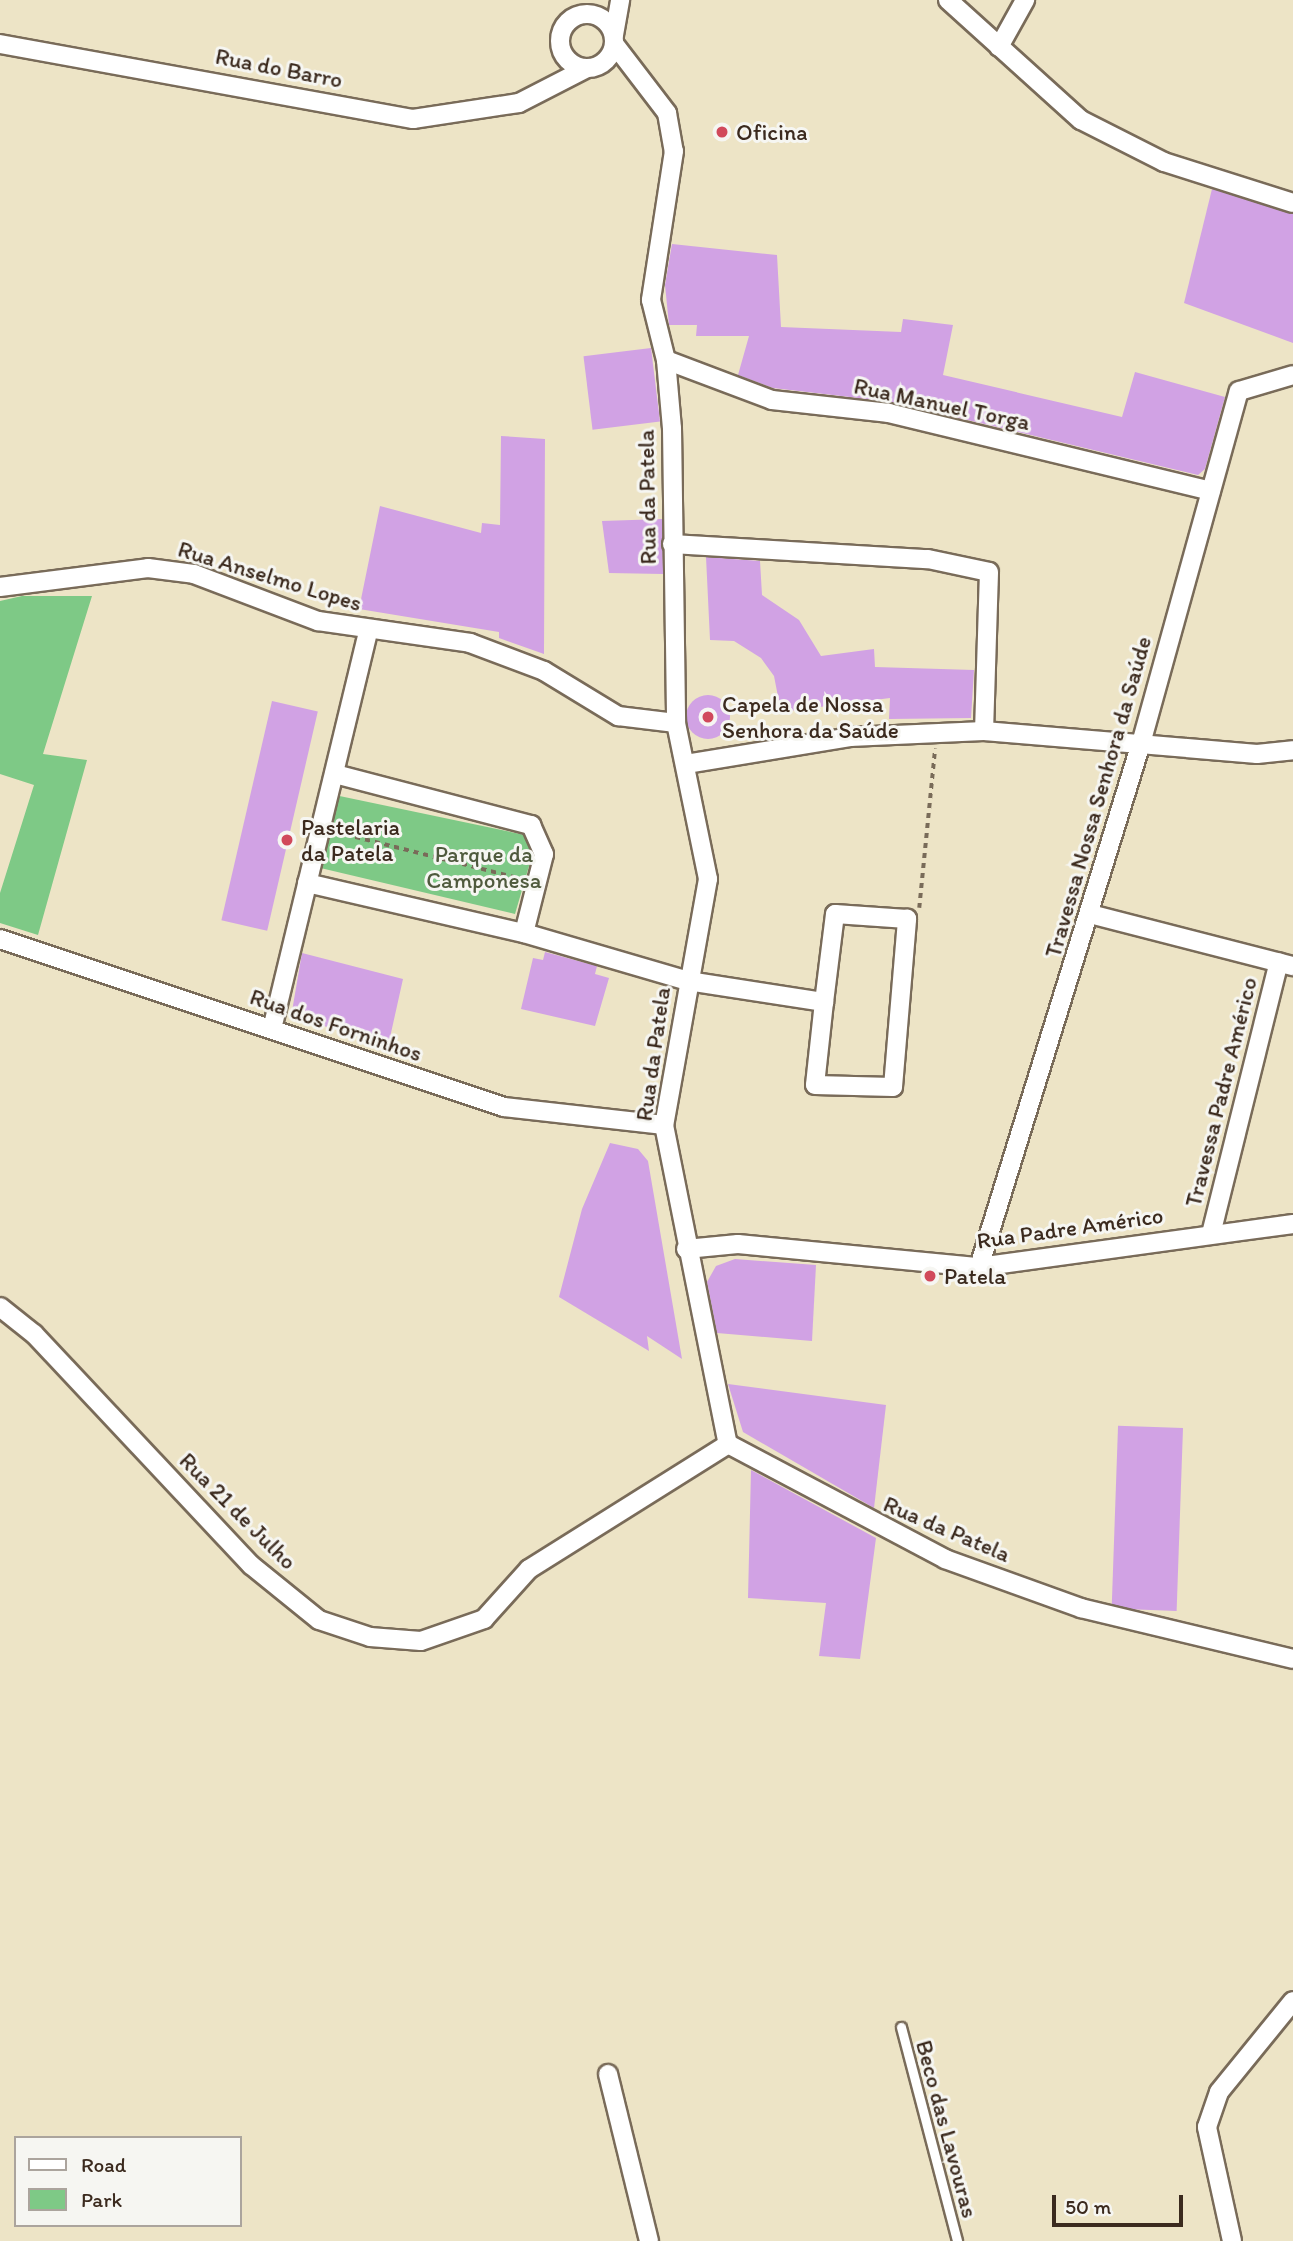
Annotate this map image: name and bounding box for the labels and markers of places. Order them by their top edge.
place label: Oficina [736,118,808,146]
marker: Oficina [714,124,730,140]
place label: Capela de Nossa Senhora da Saúde [722,690,900,744]
marker: Capela de Nossa Senhora da Saúde [700,709,716,725]
place label: Pastelaria da Patela [301,813,400,867]
marker: Pastelaria da Patela [279,832,295,848]
place label: Patela [944,1262,1006,1290]
marker: Patela [922,1268,938,1284]

